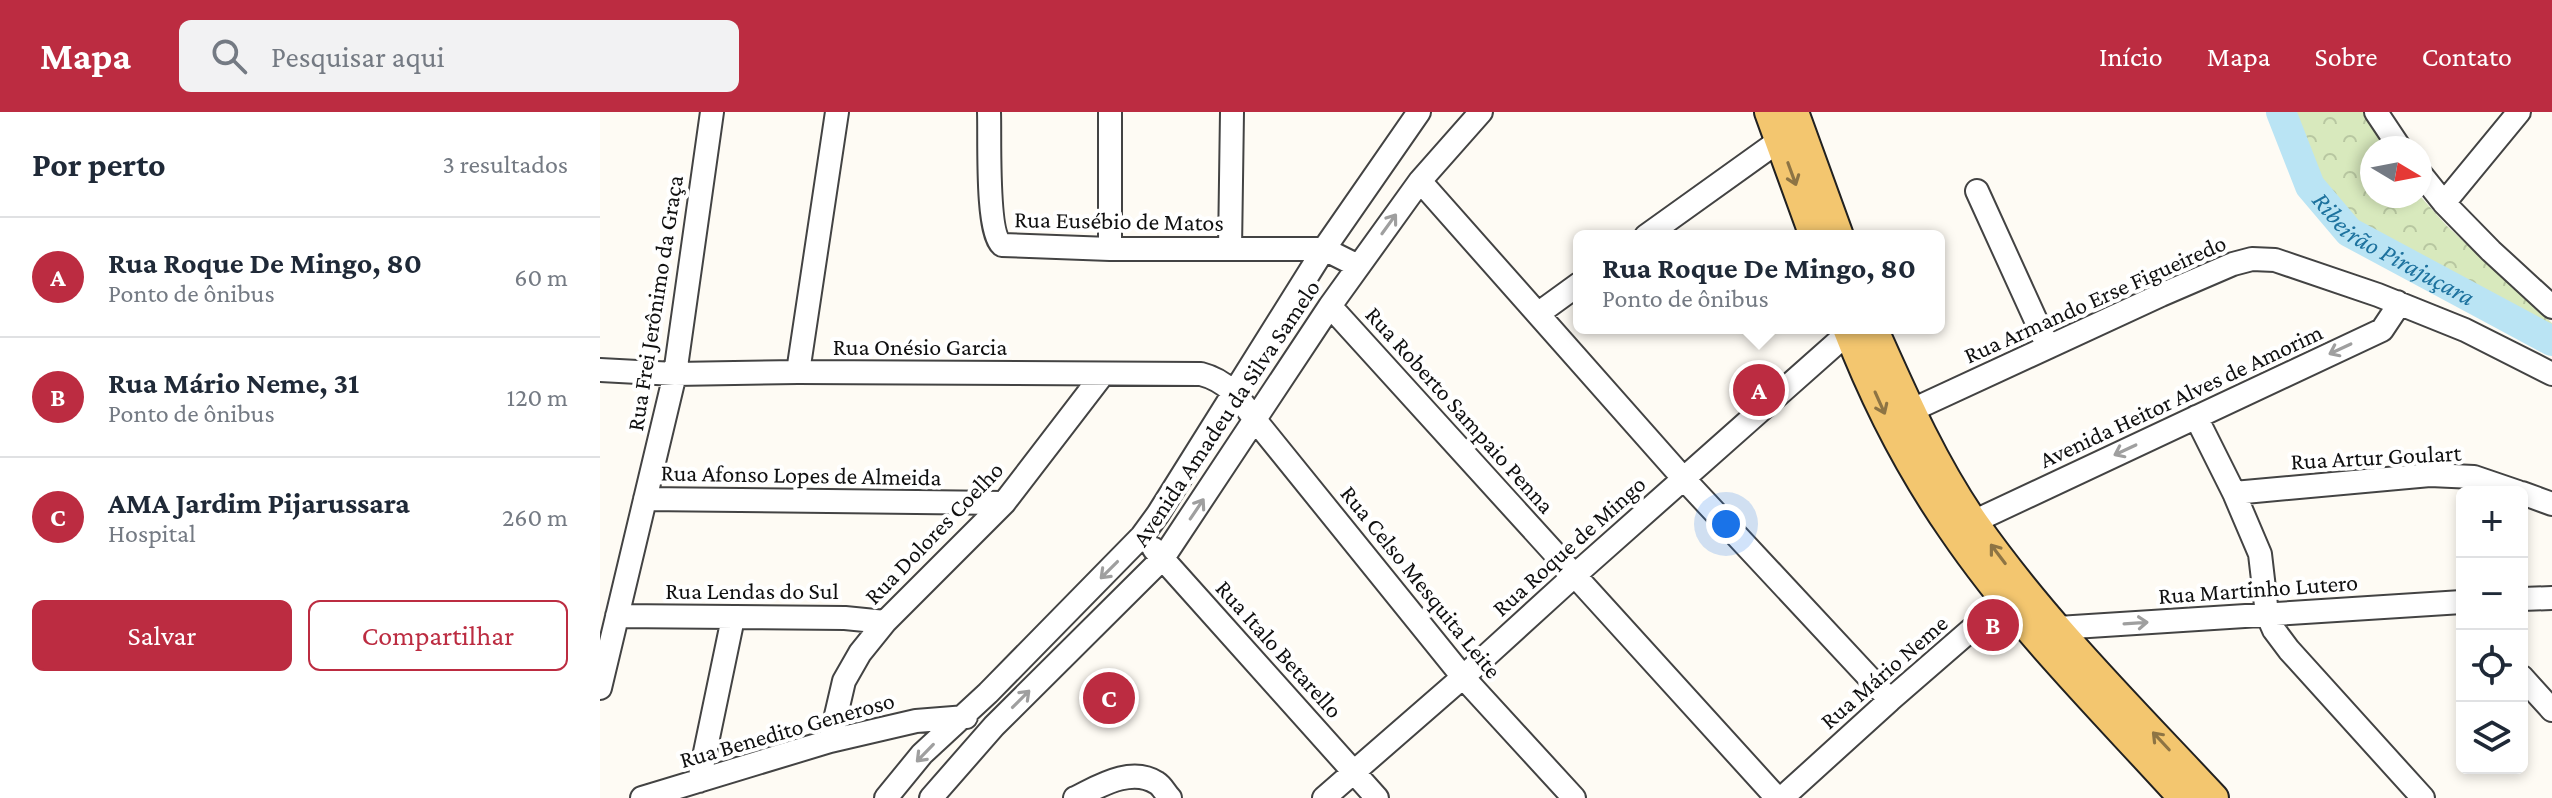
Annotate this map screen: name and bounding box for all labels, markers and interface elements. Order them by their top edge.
search box [179,20,739,92]
icon: search [207,34,251,78]
text: Mapa [40,35,131,77]
text: Pesquisar aqui [271,40,445,73]
text: Início [2099,41,2163,72]
text: Mapa [2207,41,2271,72]
text: Sobre [2315,41,2378,72]
text: Contato [2422,41,2512,72]
north arrow [2360,136,2432,208]
text: Por perto [32,146,166,183]
text: 3 resultados [443,150,568,179]
one-way arrow [1785,161,1800,186]
street label: Rua Frei Jerônimo da Graça [621,173,688,433]
water label: Ribeirão Pirajuçara [2306,186,2480,312]
street label: Rua Eusébio de Matos [1014,205,1224,236]
one-way arrow [1381,213,1397,235]
street label: Rua Armando Erse Figueiredo [1960,228,2230,369]
popup [1573,230,1945,334]
text: Rua Roque De Mingo, 80 [108,246,422,279]
text: Rua Roque De Mingo, 80 [1602,251,1916,284]
text: A [50,263,66,292]
text: 60 m [514,263,568,292]
street label: Avenida Amadeu da Silva Samelo [1126,274,1325,551]
text: Ponto de ônibus [108,279,275,308]
text: Ponto de ônibus [1602,284,1769,313]
street label: Rua Roberto Sampaio Penna [1360,301,1560,519]
street label: Avenida Heitor Alves de Amorim [2035,318,2327,473]
street label: Rua Onésio Garcia [833,333,1007,360]
one-way arrow [2329,342,2353,357]
pin: A [1733,360,1785,420]
text: Rua Mário Neme, 31 [108,366,359,399]
text: B [50,383,66,412]
text: 120 m [507,383,568,412]
one-way arrow [1874,390,1889,415]
text: Ponto de ônibus [108,399,275,428]
street label: Rua Artur Goulart [2290,438,2463,474]
one-way arrow [2114,443,2138,458]
street label: Rua Dolores Coelho [859,456,1008,609]
street label: Rua Afonso Lopes de Almeida [660,459,942,490]
street label: Rua Roque de Mingo [1487,470,1651,621]
street label: Rua Celso Mesquita Leite [1335,480,1507,683]
text: AMA Jardim Pijarussara [108,486,410,519]
map controls [2456,486,2528,774]
button: + [2456,486,2528,558]
one-way arrow [1188,498,1205,520]
text: C [50,503,66,532]
text: 260 m [502,503,568,532]
your location [1706,504,1746,544]
text: Hospital [108,519,196,548]
one-way arrow [1989,544,2006,565]
button: − [2456,558,2528,630]
one-way arrow [1100,560,1119,579]
street label: Rua Martinho Lutero [2157,568,2359,609]
street label: Rua Italo Betarello [1210,574,1348,723]
street label: Rua Lendas do Sul [665,577,839,604]
pin: B [1967,595,2019,655]
button: Salvar [32,600,292,671]
button: Compartilhar [308,600,568,671]
street label: Rua Mário Neme [1815,609,1953,734]
one-way arrow [2122,615,2149,630]
button: locate [2456,630,2528,702]
pin: C [1083,668,1135,728]
street label: Rua Benedito Generoso [676,686,897,773]
one-way arrow [1011,690,1030,709]
button: layers [2456,702,2528,774]
one-way arrow [2151,731,2170,751]
one-way arrow [915,743,934,763]

